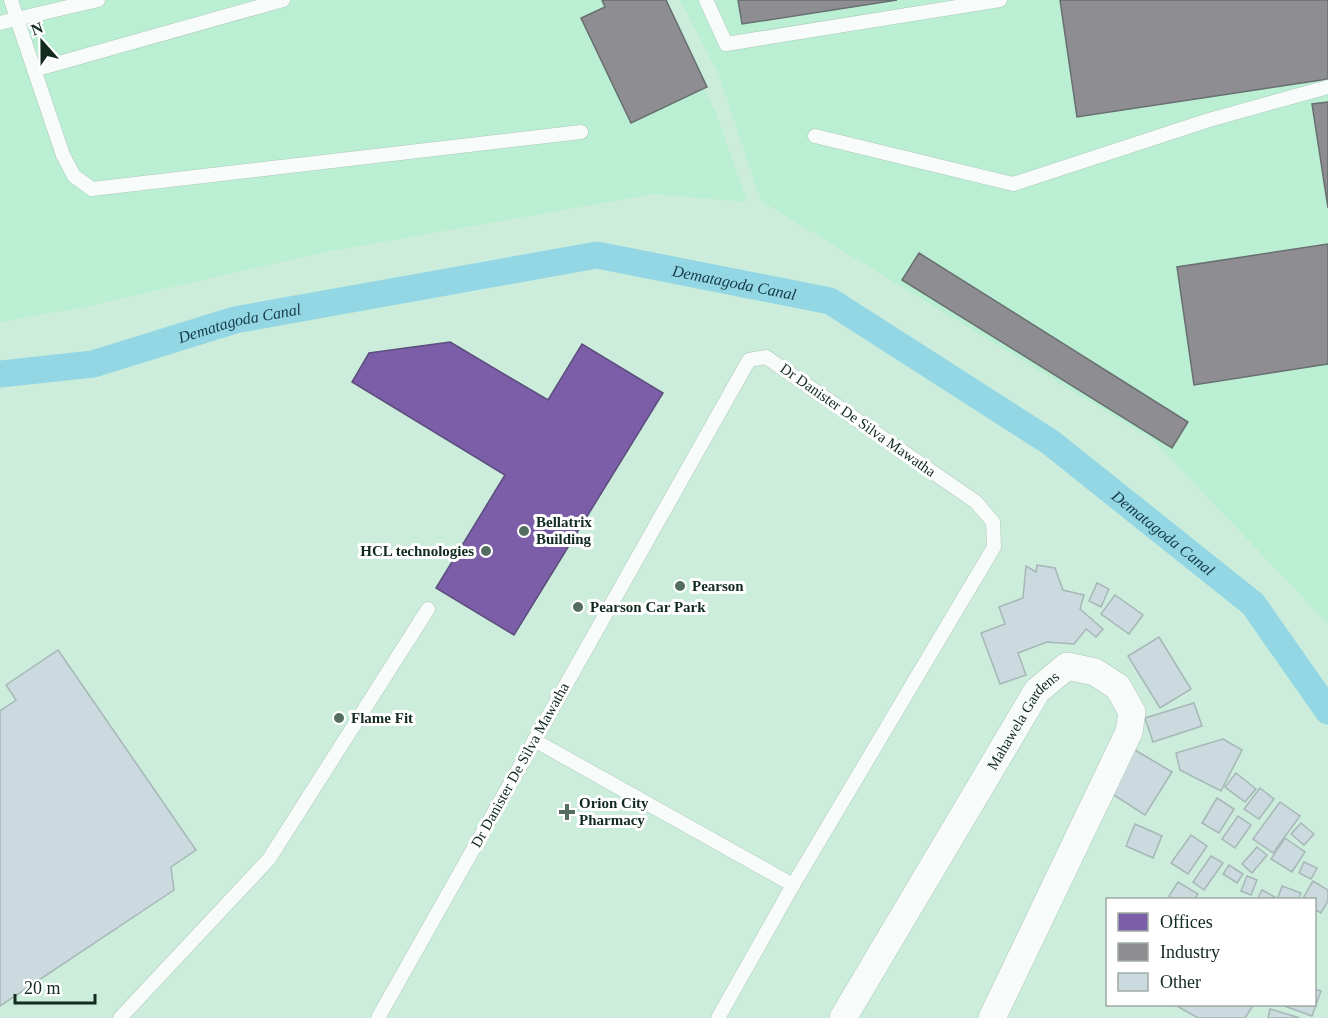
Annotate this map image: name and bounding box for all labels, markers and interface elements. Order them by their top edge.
north arrow [12,12,72,72]
text: N [28,18,46,38]
water label: Dematagoda Canal [670,262,798,303]
water label: Dematagoda Canal [175,300,303,346]
street label: Dr Danister De Silva Mawatha [777,360,939,480]
water label: Dematagoda Canal [1108,486,1218,579]
place label: Bellatrix Building [536,514,592,547]
marker: Bellatrix Building [517,524,531,538]
place label: HCL technologies [360,543,474,559]
marker: HCL technologies [479,544,493,558]
place label: Pearson [692,578,744,594]
marker: Pearson [673,579,687,593]
place label: Pearson Car Park [590,599,706,615]
marker: Pearson Car Park [571,600,585,614]
street label: Mahawela Gardens [984,668,1062,773]
street label: Dr Danister De Silva Mawatha [468,680,572,850]
place label: Flame Fit [351,710,413,726]
marker: Flame Fit [332,711,346,725]
place label: Orion City Pharmacy [579,795,649,828]
marker: Orion City Pharmacy [560,805,574,819]
legend [1106,898,1316,1006]
text: Offices [1160,912,1213,932]
text: Industry [1160,942,1220,962]
scale bar [15,967,94,1005]
text: Other [1160,972,1201,992]
text: 20 m [24,978,61,998]

